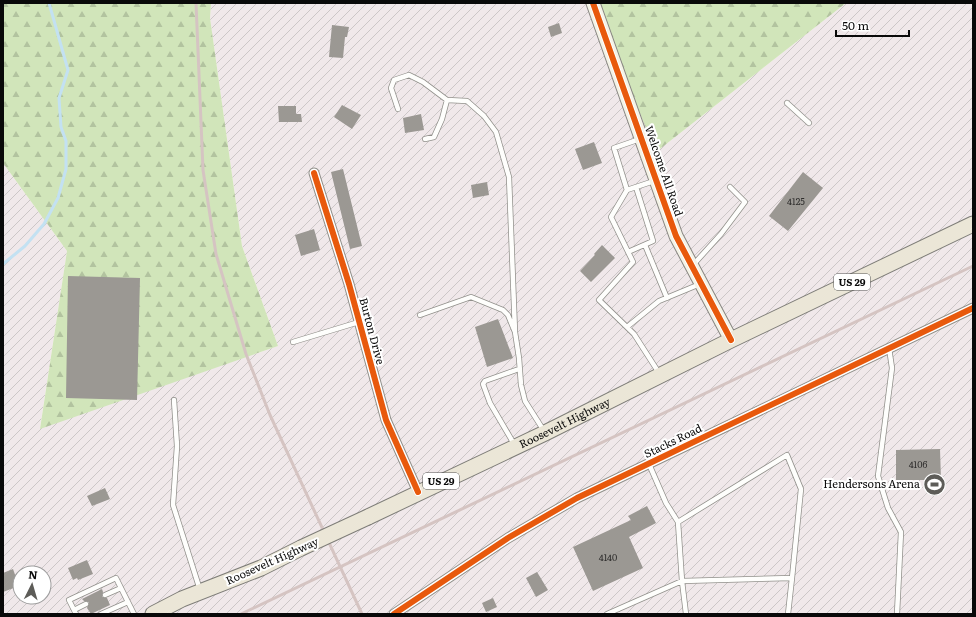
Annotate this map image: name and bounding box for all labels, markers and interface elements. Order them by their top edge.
scale bar [836,12,909,38]
text: 50 m [842,16,869,34]
street label: Welcome All Road [642,123,688,218]
house number: 4125 [787,194,805,208]
road number: US 29 [834,274,870,290]
street label: Burton Drive [356,296,390,366]
street label: Roosevelt Highway [516,392,613,451]
street label: Stacks Road [641,419,704,461]
house number: 4106 [909,457,927,471]
sports icon: Hendersons Arena [922,471,948,497]
road number: US 29 [423,473,459,489]
place label: Hendersons Arena [823,475,920,491]
street label: Roosevelt Highway [223,532,321,588]
house number: 4140 [599,550,617,564]
north arrow [12,565,52,605]
text: N [28,566,38,582]

